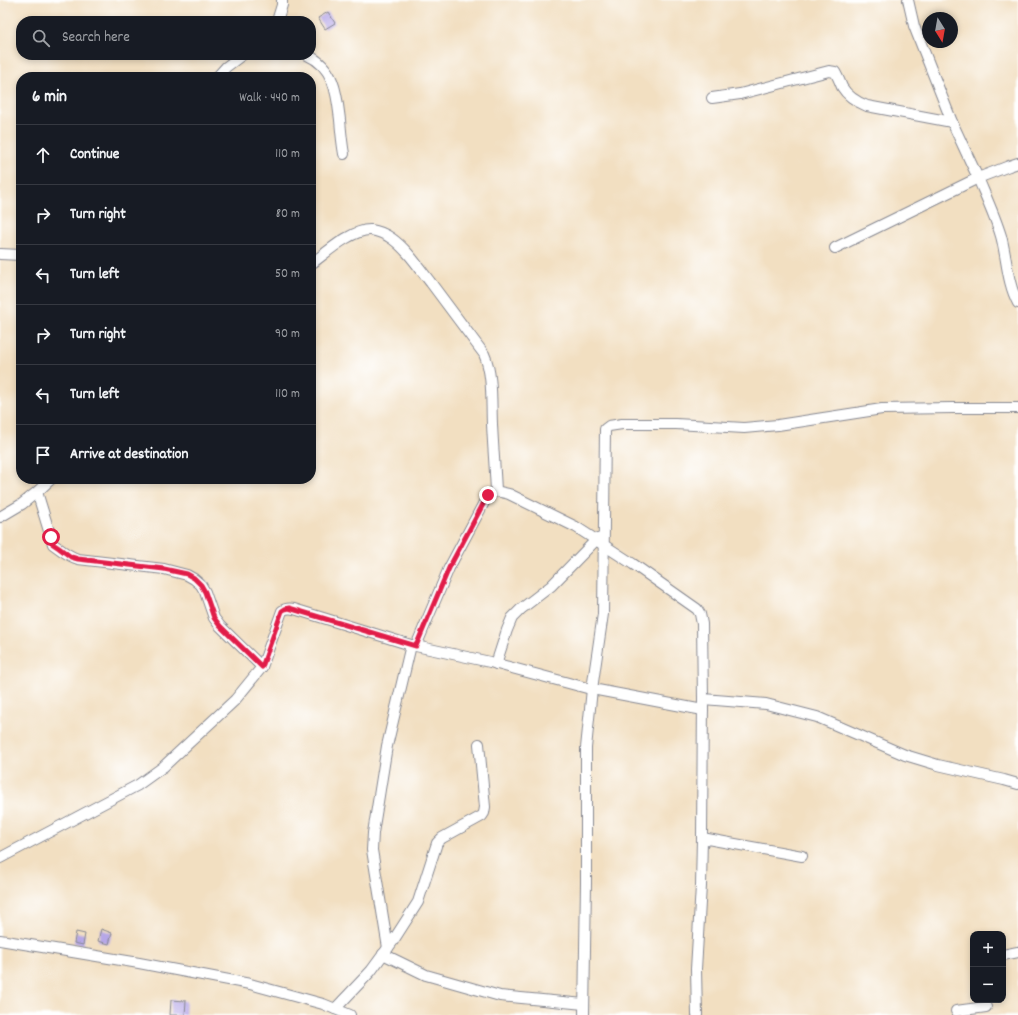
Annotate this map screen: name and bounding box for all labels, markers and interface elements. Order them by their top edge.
north arrow [922,12,958,48]
search box [16,16,316,60]
icon: search [30,27,52,49]
text: Search here [62,27,130,49]
text: 6 min [32,86,67,110]
text: Walk · 440 m [239,89,300,108]
icon: ahead [32,144,54,166]
text: Continue [70,144,119,166]
text: 110 m [275,145,300,164]
icon: right [32,204,54,226]
text: Turn right [70,204,126,226]
text: 80 m [276,205,300,224]
icon: left [32,264,54,286]
text: Turn left [70,264,119,286]
text: 50 m [275,265,300,284]
icon: right [32,324,54,346]
text: Turn right [70,324,126,346]
text: 90 m [275,325,300,344]
icon: left [32,384,54,406]
text: Turn left [70,384,119,406]
text: 110 m [275,385,300,404]
icon: arrive [32,444,54,466]
text: Arrive at destination [70,444,188,466]
route end [479,486,497,504]
route start [42,528,60,546]
map controls [970,931,1006,1003]
button: + [970,931,1006,967]
button: − [970,967,1006,1003]

